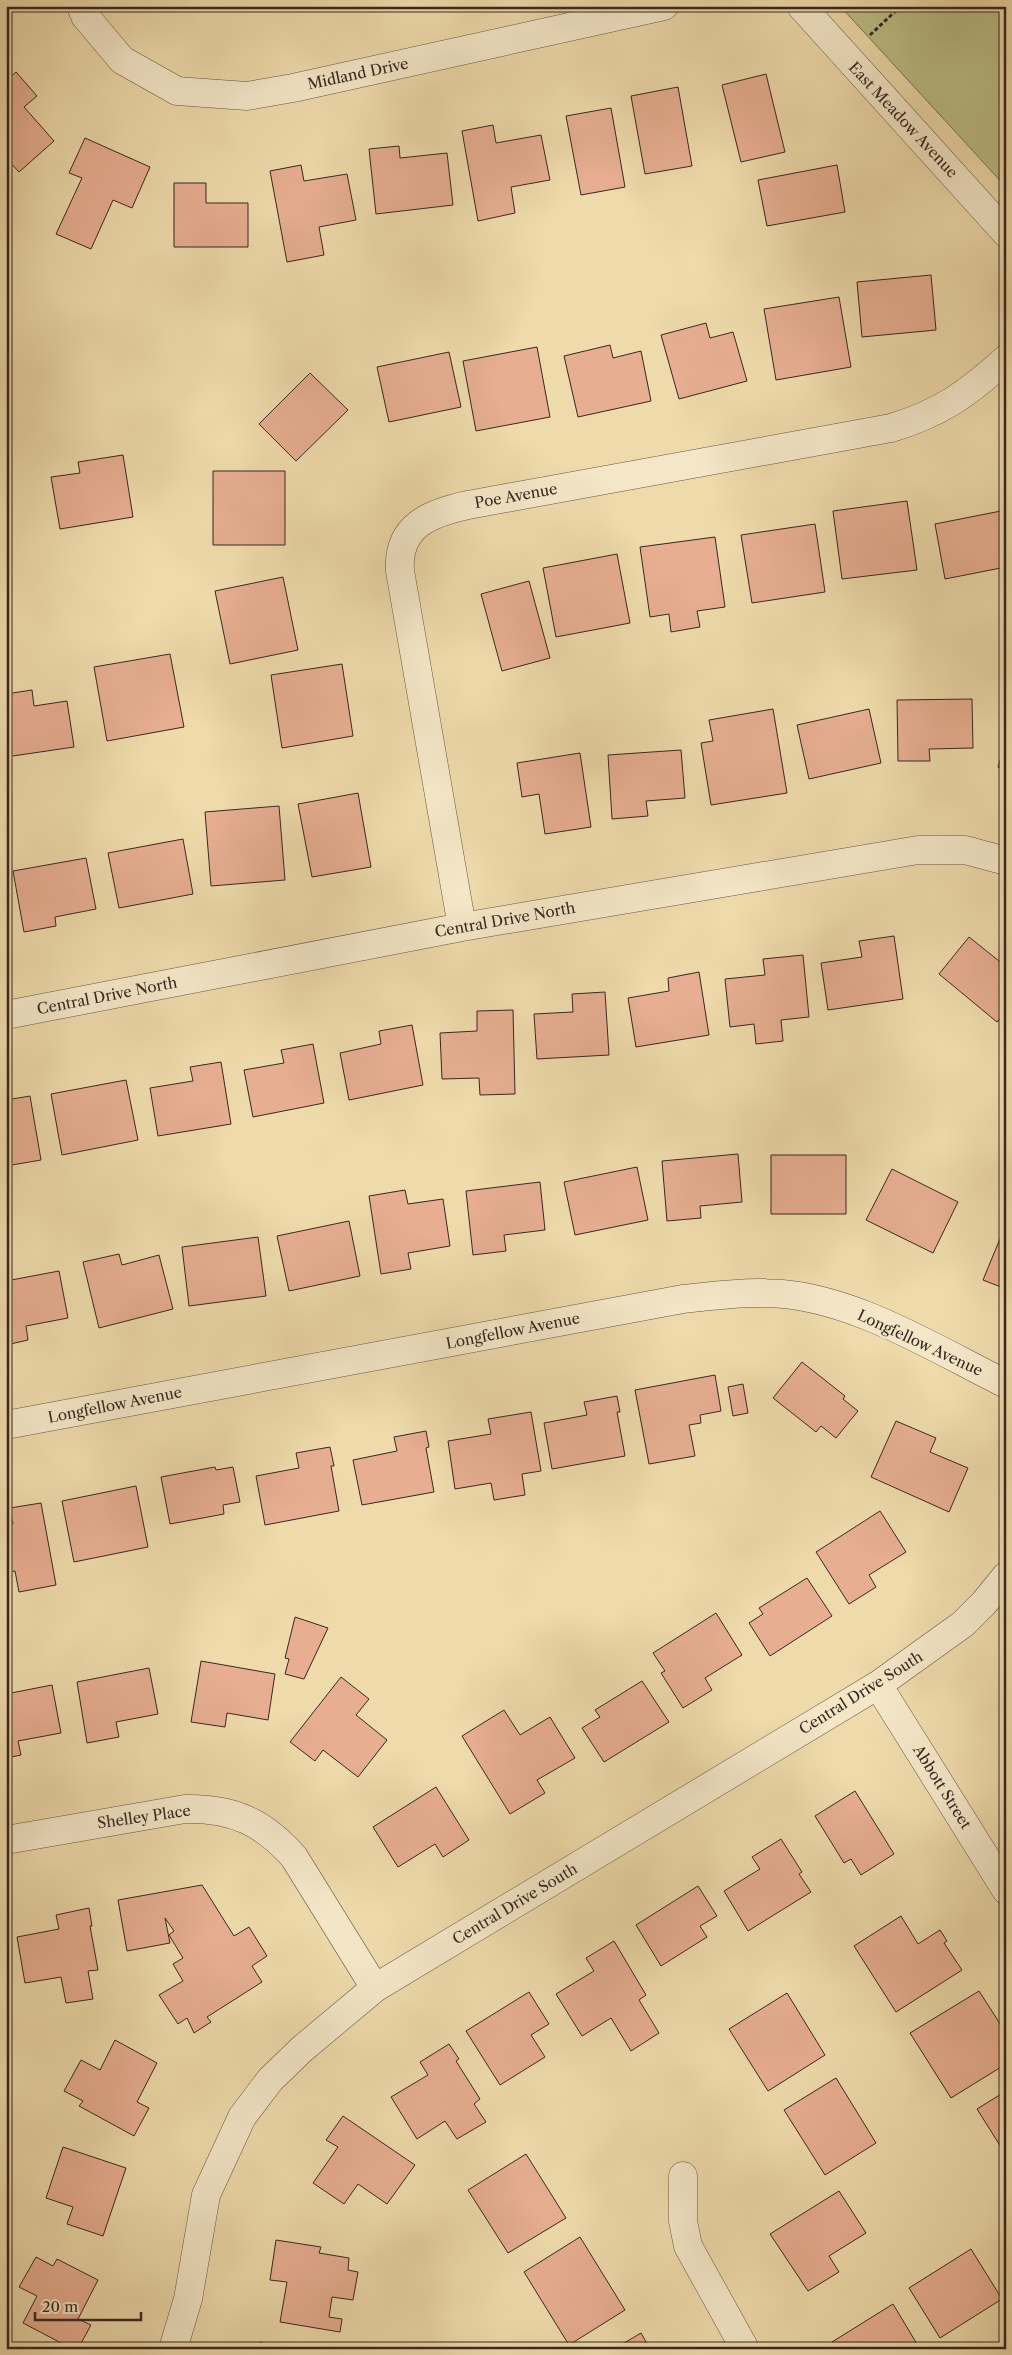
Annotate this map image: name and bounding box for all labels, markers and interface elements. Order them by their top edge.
street label: Midland Drive [306,54,410,93]
street label: East Meadow Avenue [845,58,962,182]
street label: Poe Avenue [473,479,559,512]
street label: Central Drive North [433,898,577,941]
street label: Central Drive North [35,972,179,1018]
street label: Longfellow Avenue [854,1305,986,1380]
street label: Longfellow Avenue [444,1308,582,1353]
street label: Longfellow Avenue [46,1382,184,1427]
street label: Central Drive South [795,1646,927,1738]
street label: Abbott Street [909,1740,976,1833]
street label: Shelley Place [96,1801,192,1832]
street label: Central Drive South [449,1858,581,1948]
scale bar [35,2290,141,2322]
text: 20 m [42,2297,78,2316]

